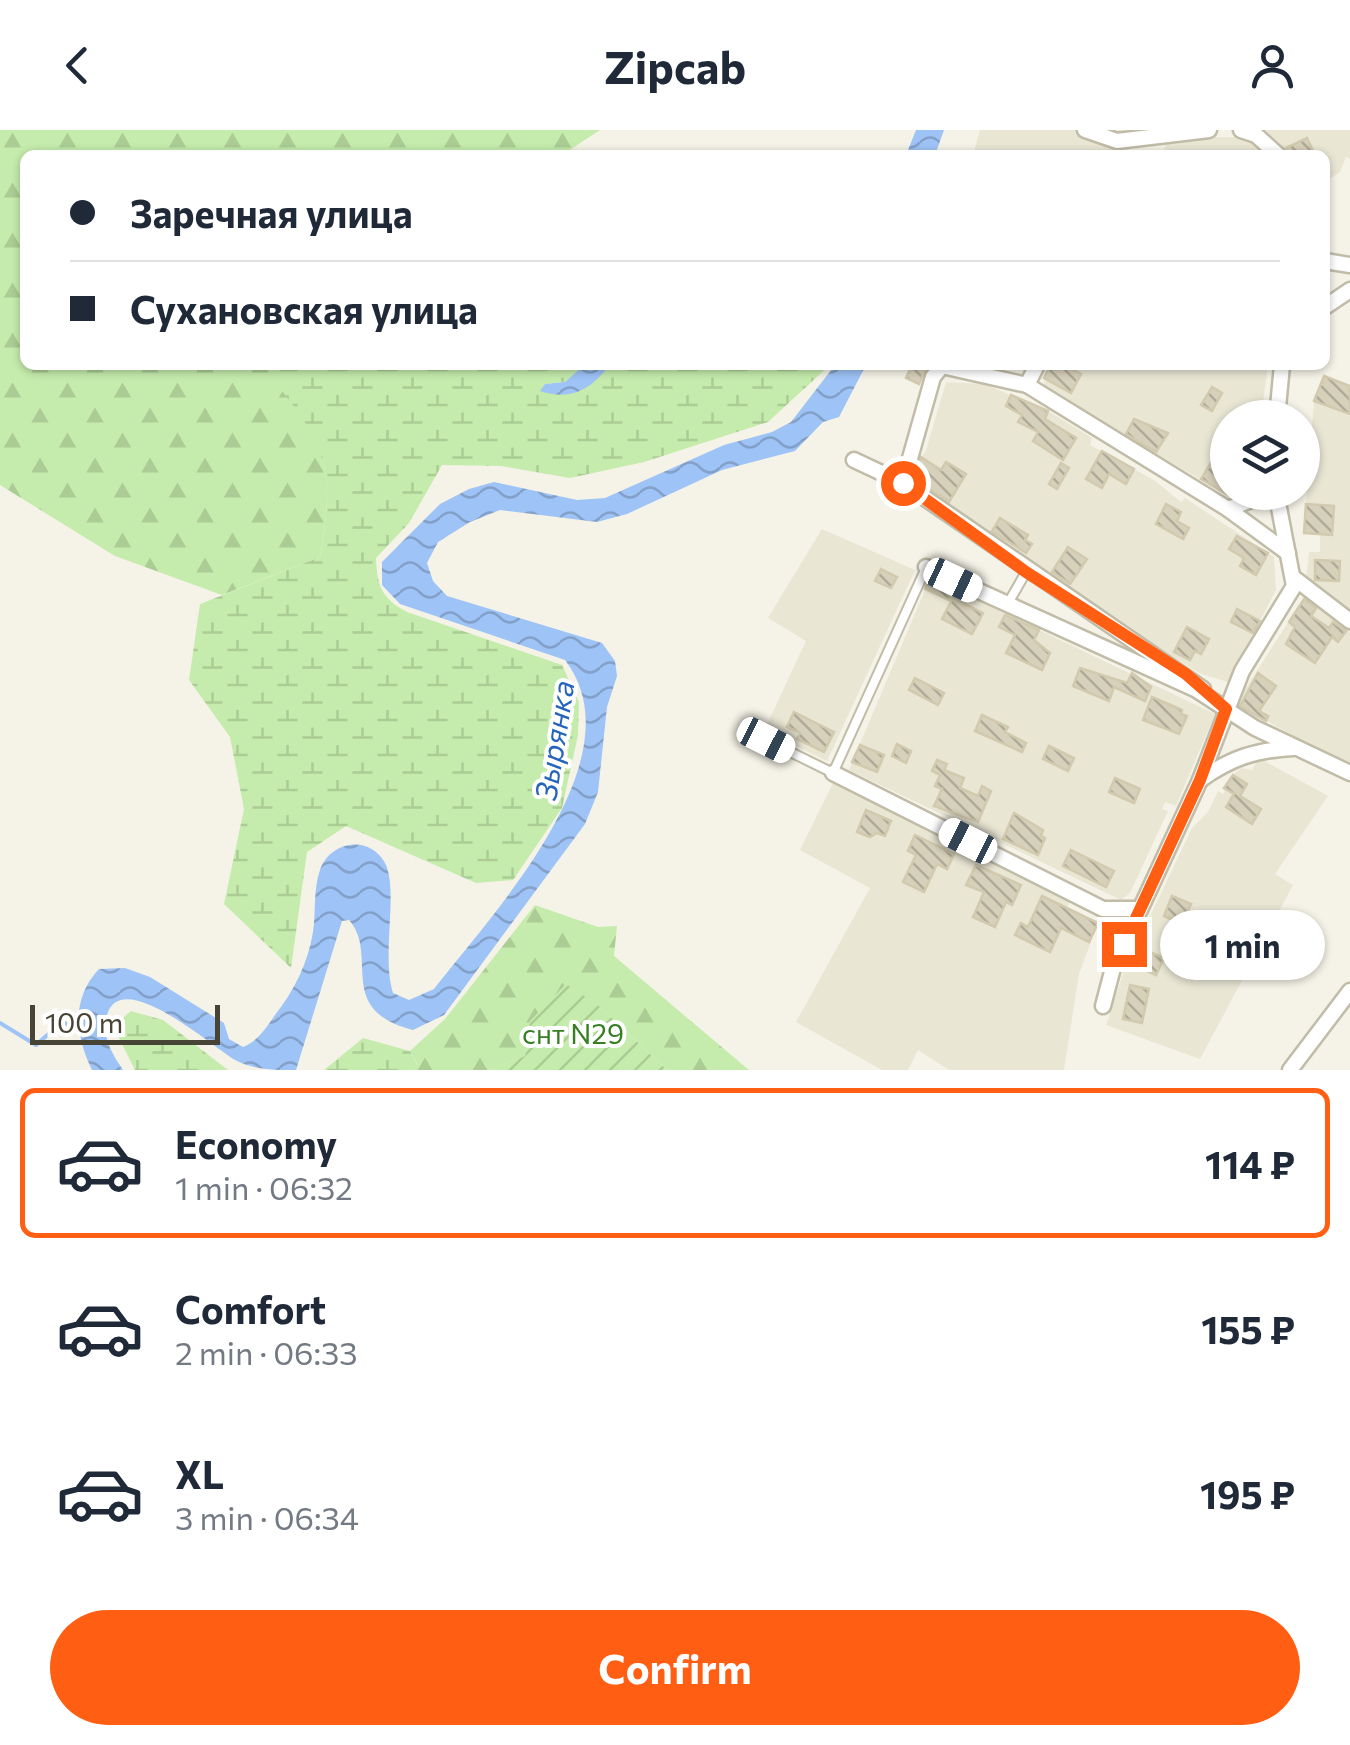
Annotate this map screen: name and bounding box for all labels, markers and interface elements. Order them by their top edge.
icon: back [50,38,105,93]
text: Zipcab [604,38,746,93]
icon: person [1245,38,1300,93]
text: Заречная улица [130,189,413,236]
text: Сухановская улица [130,285,478,332]
map controls [1210,400,1320,510]
button: layers [1210,400,1320,510]
route start [881,461,926,506]
car [919,554,987,606]
water label: Зырянка [525,677,581,803]
car [732,713,800,767]
car [934,814,1002,868]
callout: 1 min [1159,909,1324,979]
route end [1102,922,1147,967]
text: 1 min [1205,925,1280,965]
scale bar [30,1000,220,1044]
text: 100 m [45,1005,123,1039]
park label: снт N29 [522,1016,624,1050]
icon: car [55,1118,145,1208]
text: Economy [175,1120,337,1167]
text: 114 ₽ [1205,1140,1295,1187]
text: 1 min · 06:32 [175,1167,353,1207]
icon: car [55,1283,145,1373]
text: Comfort [175,1285,326,1332]
text: 155 ₽ [1201,1305,1295,1352]
text: 2 min · 06:33 [175,1332,357,1372]
icon: car [55,1448,145,1538]
text: XL [175,1450,224,1497]
text: 195 ₽ [1200,1470,1295,1517]
text: 3 min · 06:34 [175,1497,359,1537]
button: Confirm [50,1610,1300,1725]

